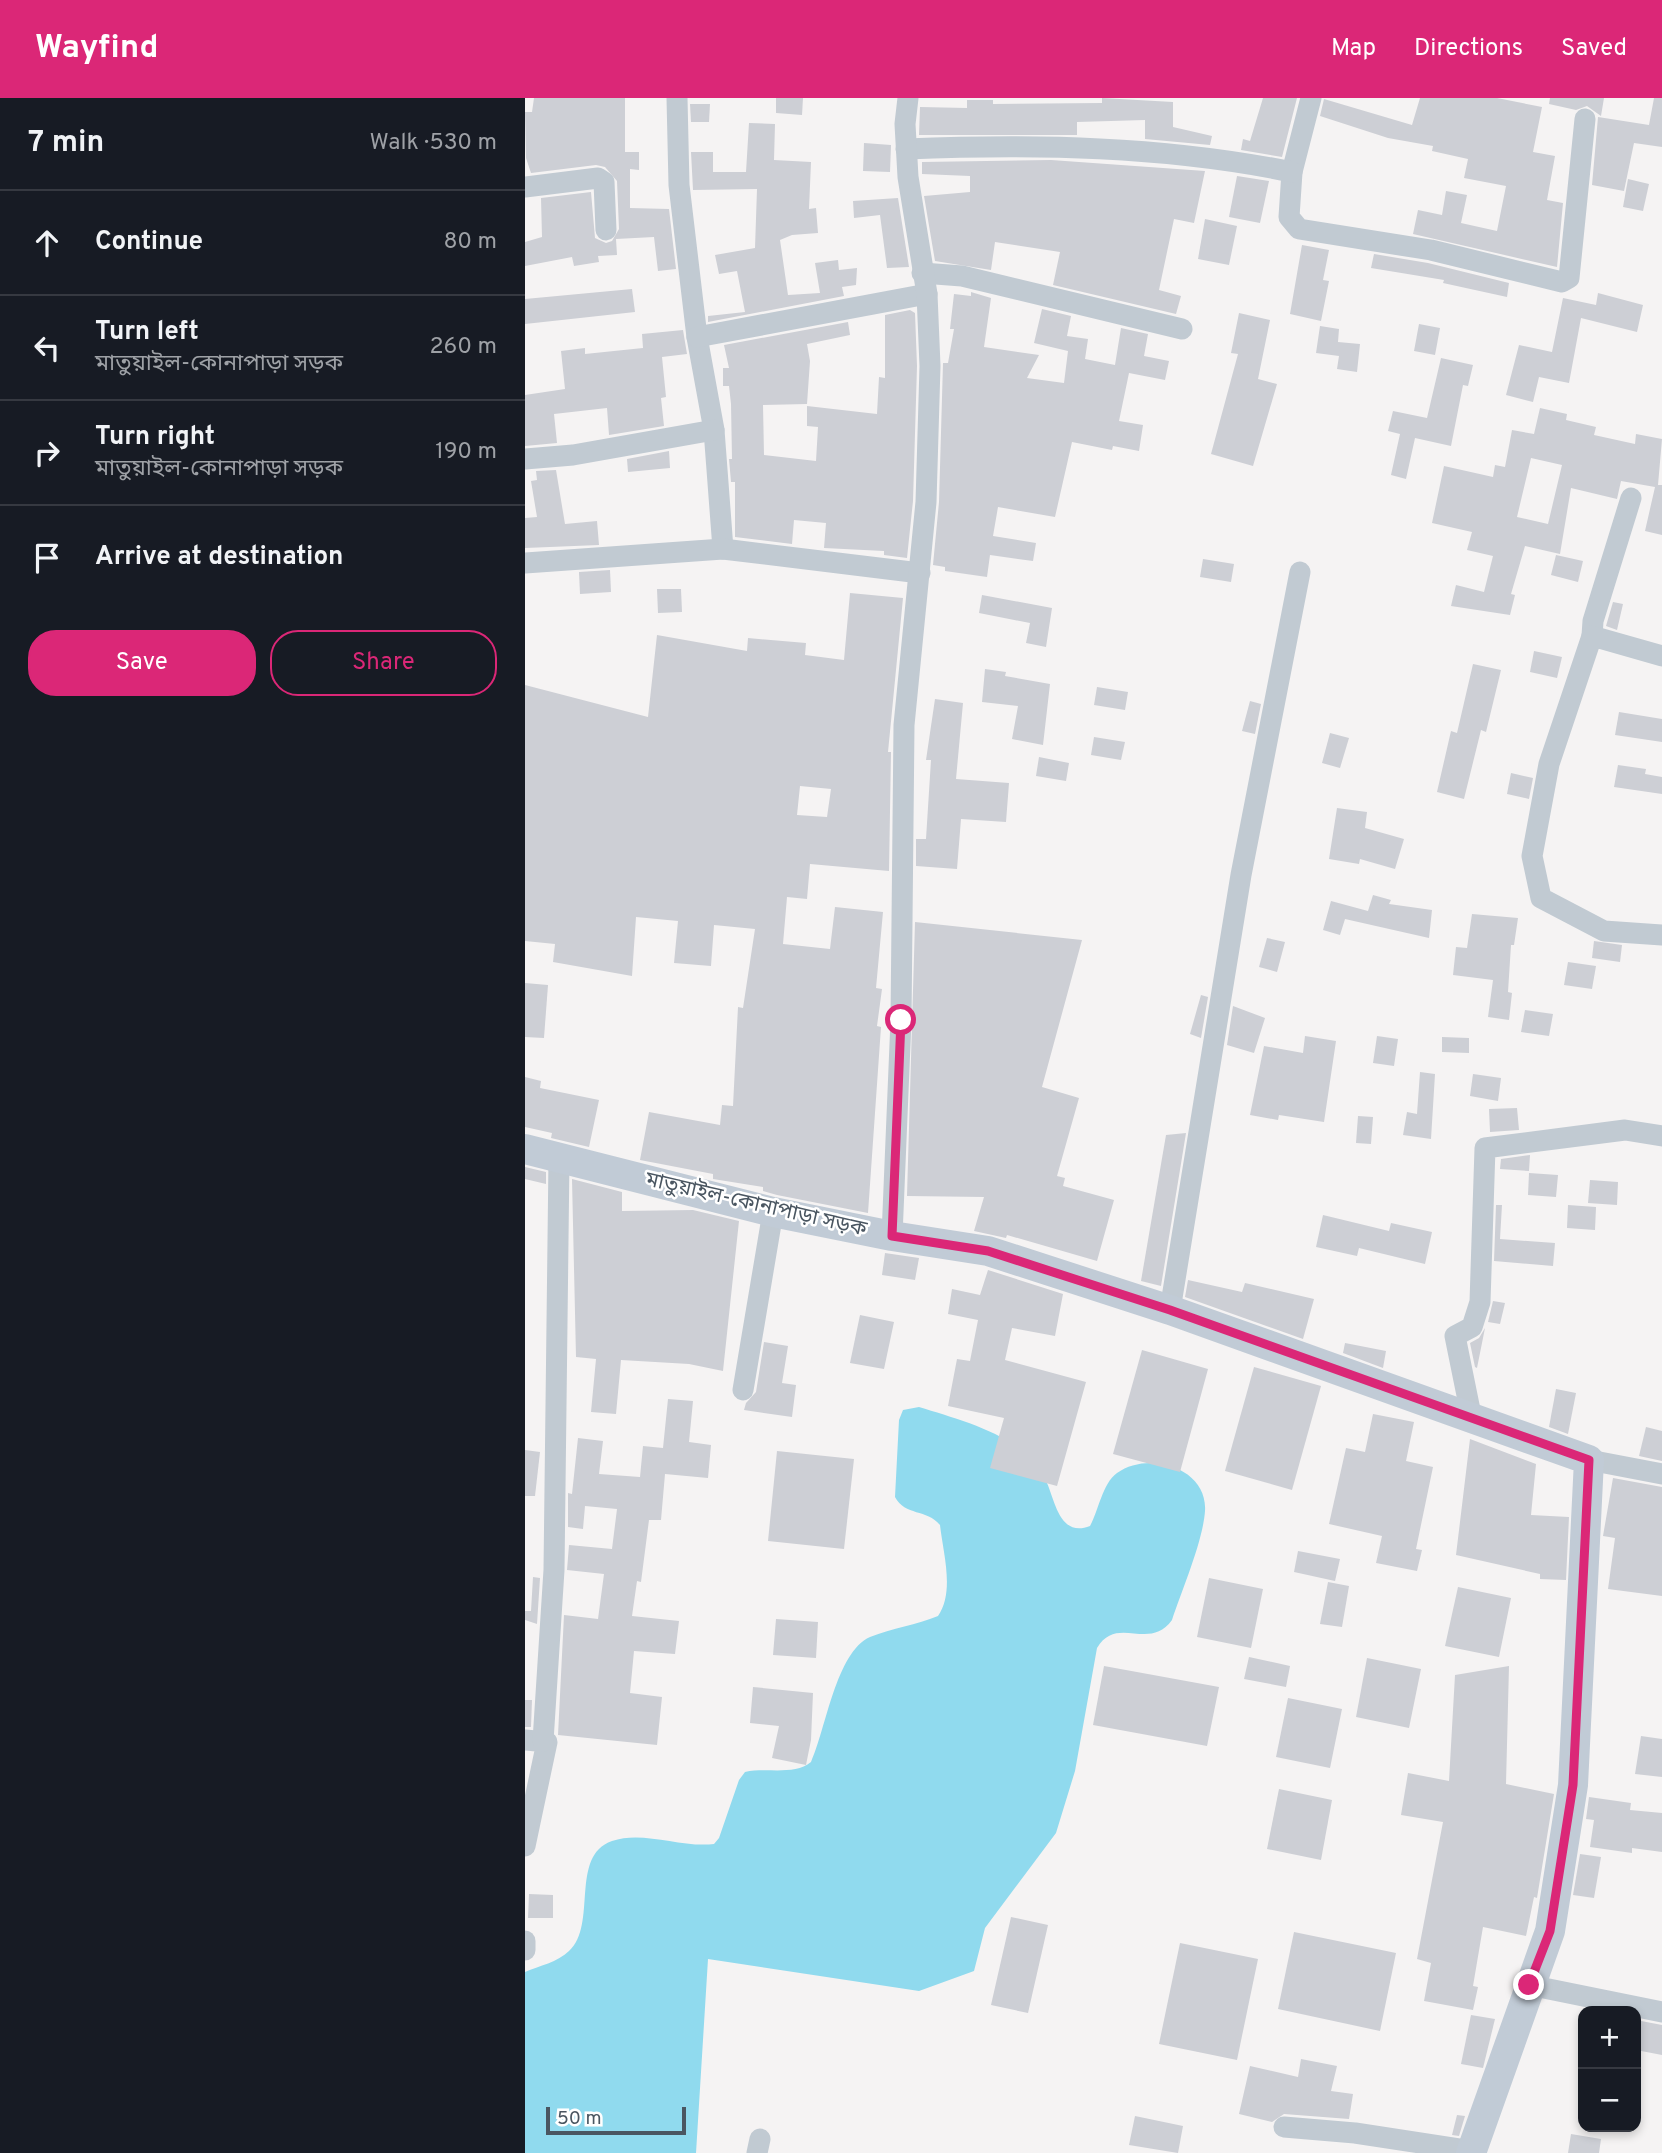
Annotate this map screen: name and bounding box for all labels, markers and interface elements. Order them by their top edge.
text: Wayfind [35,28,158,70]
text: Map [1331,34,1376,64]
text: Directions [1414,34,1523,64]
text: Saved [1561,34,1627,64]
text: 7 min [28,125,104,162]
text: Walk · 530 m [370,129,497,158]
icon: ahead [28,224,66,262]
text: Continue [95,226,203,259]
text: 80 m [444,228,497,257]
text: Turn left [95,316,199,349]
icon: left [28,329,66,367]
text: 260 m [430,333,497,362]
text: মাতুয়াইল-কোনাপাড়া সড়ক [95,350,343,379]
text: Turn right [95,421,215,454]
icon: right [28,434,66,472]
text: 190 m [435,438,497,467]
text: মাতুয়াইল-কোনাপাড়া সড়ক [95,455,343,484]
icon: arrive [28,539,66,577]
text: Arrive at destination [95,541,343,574]
button: Save [28,630,256,696]
button: Share [270,630,497,696]
route start [885,1004,916,1035]
street label: মাতুয়াইল-কোনাপাড়া সড়ক [642,1166,870,1244]
route end [1513,1969,1544,2000]
map controls [1578,2006,1641,2132]
button: + [1578,2006,1641,2069]
button: − [1578,2069,1641,2132]
scale bar [546,2104,686,2136]
text: 50 m [557,2107,602,2131]

